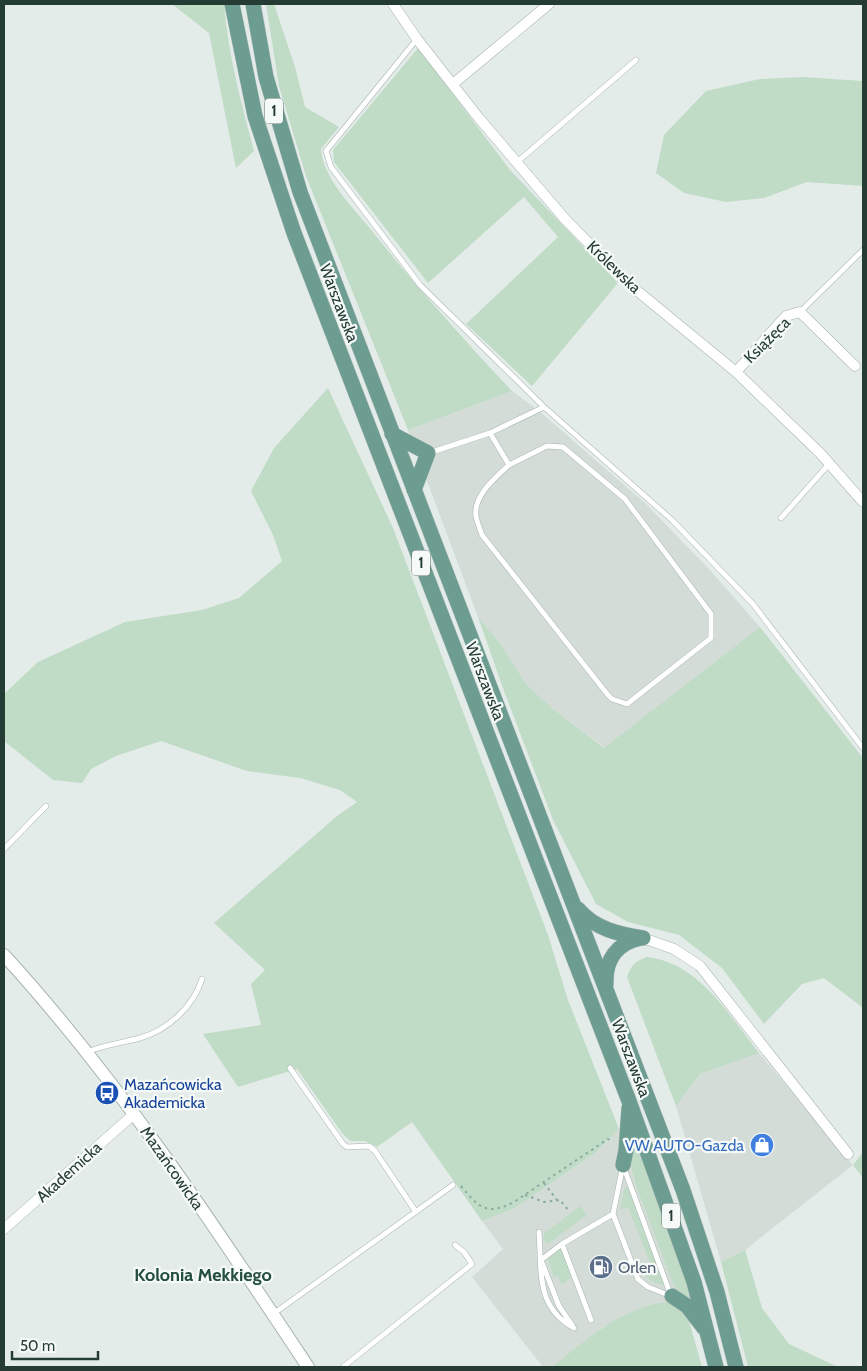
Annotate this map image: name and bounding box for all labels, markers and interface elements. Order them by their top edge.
road number: 1 [265,98,283,124]
street label: Królewska [583,237,645,298]
street label: Warszawska [315,261,363,345]
street label: Książęca [740,313,794,367]
road number: 1 [412,550,430,576]
street label: Warszawska [461,639,509,723]
street label: Warszawska [607,1016,655,1100]
place label: Mazańcowicka Akademicka [124,1075,222,1112]
bus stop icon: Mazańcowicka Akademicka [94,1080,120,1106]
street label: Mazańcowicka [136,1123,208,1214]
shop icon: VW AUTO-Gazda [749,1132,775,1158]
place label: VW AUTO-Gazda [625,1136,744,1155]
street label: Akademicka [32,1138,106,1206]
road number: 1 [662,1204,680,1228]
fuel station icon: Orlen [588,1254,614,1280]
place label: Orlen [618,1258,656,1277]
district label: Kolonia Mekkiego [134,1264,272,1286]
scale bar [12,1328,99,1360]
text: 50 m [20,1337,55,1355]

